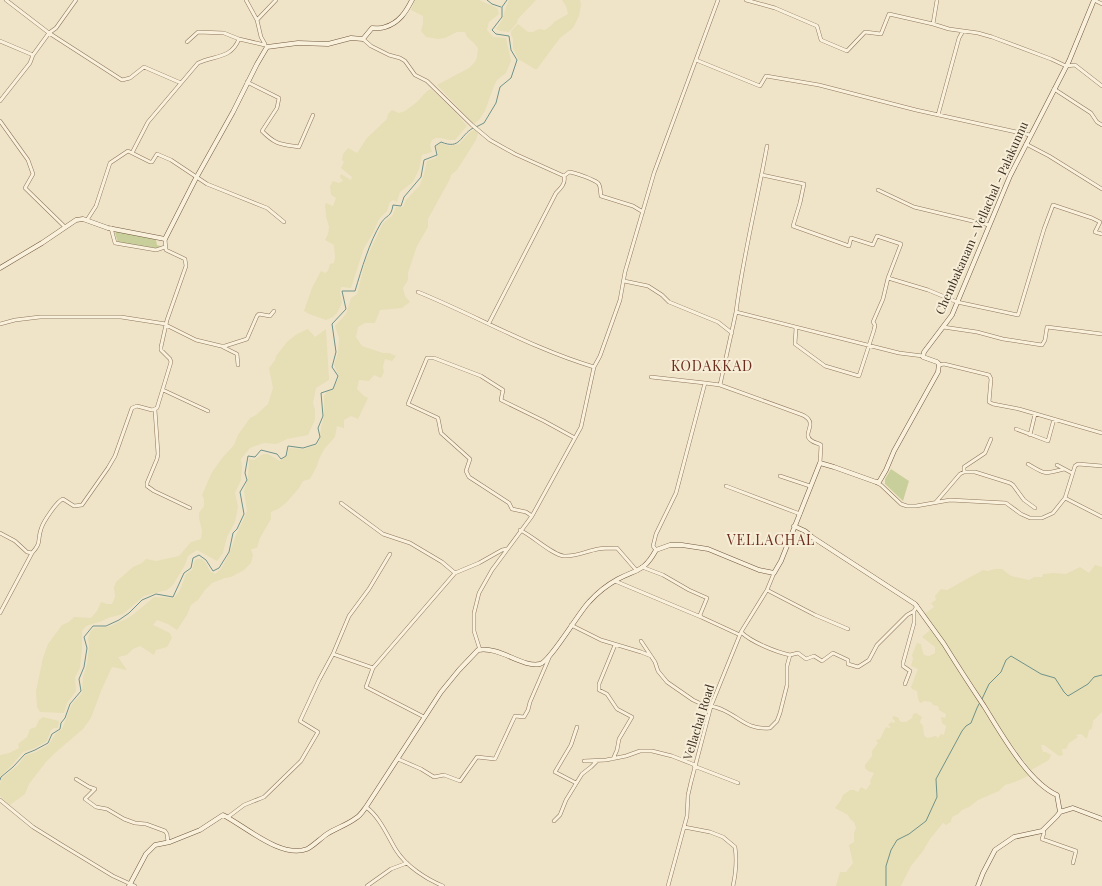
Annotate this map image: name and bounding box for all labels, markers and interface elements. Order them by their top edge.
street label: Chembakanam - Vellachal - Palakunnu [931,118,1031,317]
district label: KODAKKAD [671,356,753,375]
district label: VELLACHAL [726,530,815,549]
street label: Vellachal Road [679,682,717,762]

